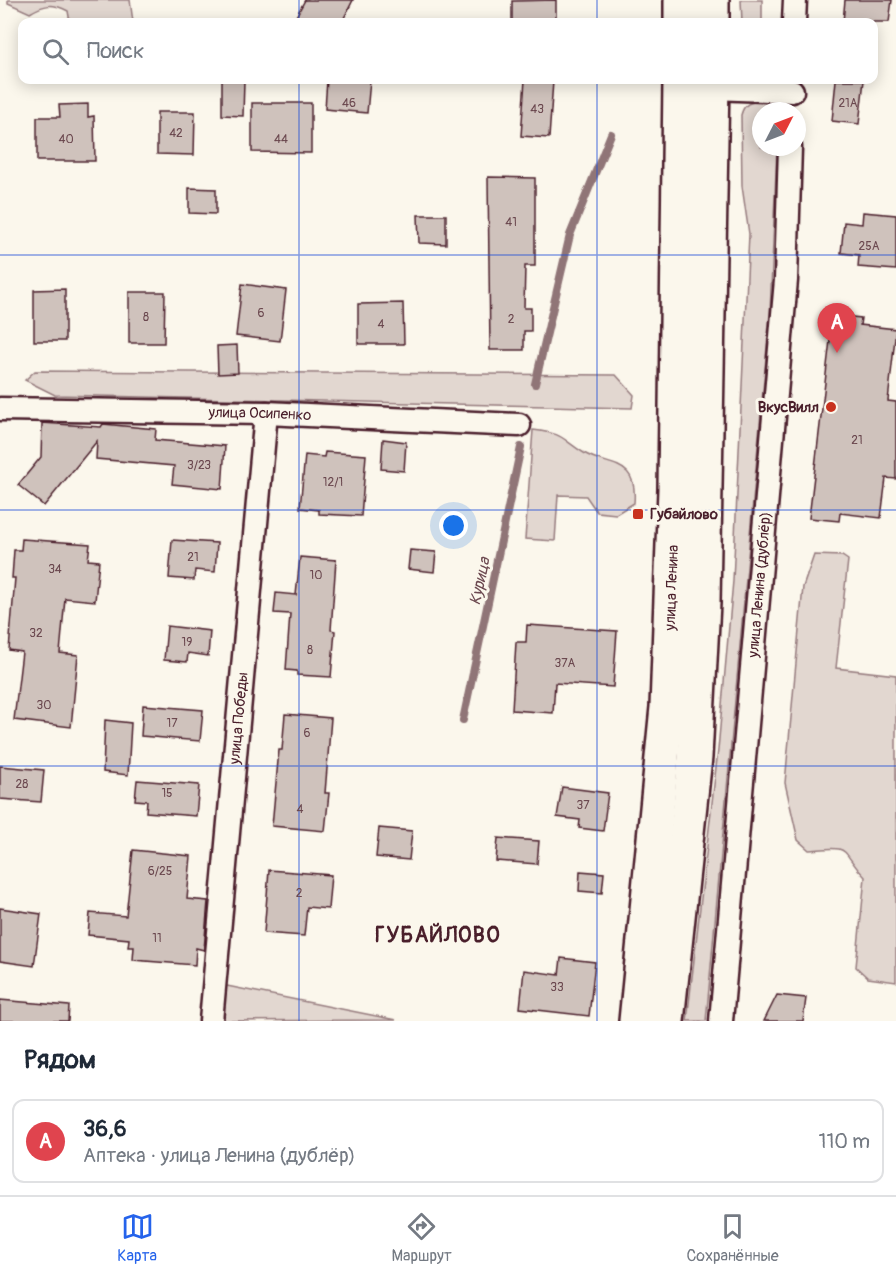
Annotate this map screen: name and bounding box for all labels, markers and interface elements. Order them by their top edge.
search box [18,18,878,84]
icon: search [39,35,72,68]
text: Поиск [87,37,144,65]
house number: 46 [342,96,356,111]
house number: 21А [838,96,858,111]
house number: 43 [530,102,544,117]
north arrow [752,102,806,156]
house number: 42 [169,126,183,141]
house number: 40 [58,132,74,147]
house number: 44 [274,132,288,147]
house number: 41 [505,215,517,230]
house number: 25А [858,239,880,254]
pin: A [818,304,856,353]
house number: 6 [258,306,265,321]
house number: 8 [143,310,149,325]
house number: 2 [508,312,515,327]
house number: 4 [378,317,385,332]
place label: ВкусВилл [758,398,819,417]
marker: ВкусВилл [824,400,838,414]
street label: улица Осипенко [207,403,312,425]
house number: 21 [851,433,863,448]
house number: 3/23 [187,458,211,473]
house number: 12/1 [323,475,343,490]
place label: Губайлово [650,505,718,524]
marker: Губайлово [631,507,645,521]
your location [439,511,468,540]
street label: улица Ленина (дублёр) [744,511,776,659]
street label: улица Ленина [661,544,683,632]
house number: 21 [187,550,199,565]
water label: Курица [465,554,495,607]
house number: 34 [48,562,62,577]
house number: 10 [310,568,322,583]
house number: 32 [29,626,43,641]
house number: 19 [182,635,192,650]
house number: 8 [307,643,313,658]
house number: 37А [555,656,576,671]
street label: улица Победы [225,671,253,766]
house number: 30 [37,698,51,713]
house number: 17 [166,716,178,731]
house number: 6 [304,726,311,741]
house number: 28 [16,777,28,792]
house number: 15 [161,786,173,801]
house number: 37 [576,798,590,813]
house number: 4 [297,802,304,817]
house number: 6/25 [148,864,172,879]
house number: 2 [296,886,303,901]
district label: ГУБАЙЛОВО [375,922,501,949]
house number: 11 [152,931,162,946]
house number: 33 [550,980,564,995]
text: Рядом [24,1044,96,1076]
text: 36,6 [83,1115,126,1143]
text: A [39,1129,52,1154]
text: 110 m [819,1129,870,1154]
text: Аптека · улица Ленина (дублёр) [83,1143,355,1168]
tab: Карта [117,1210,157,1266]
tab: Маршрут [392,1210,452,1266]
tab: Сохранённые [686,1210,779,1266]

